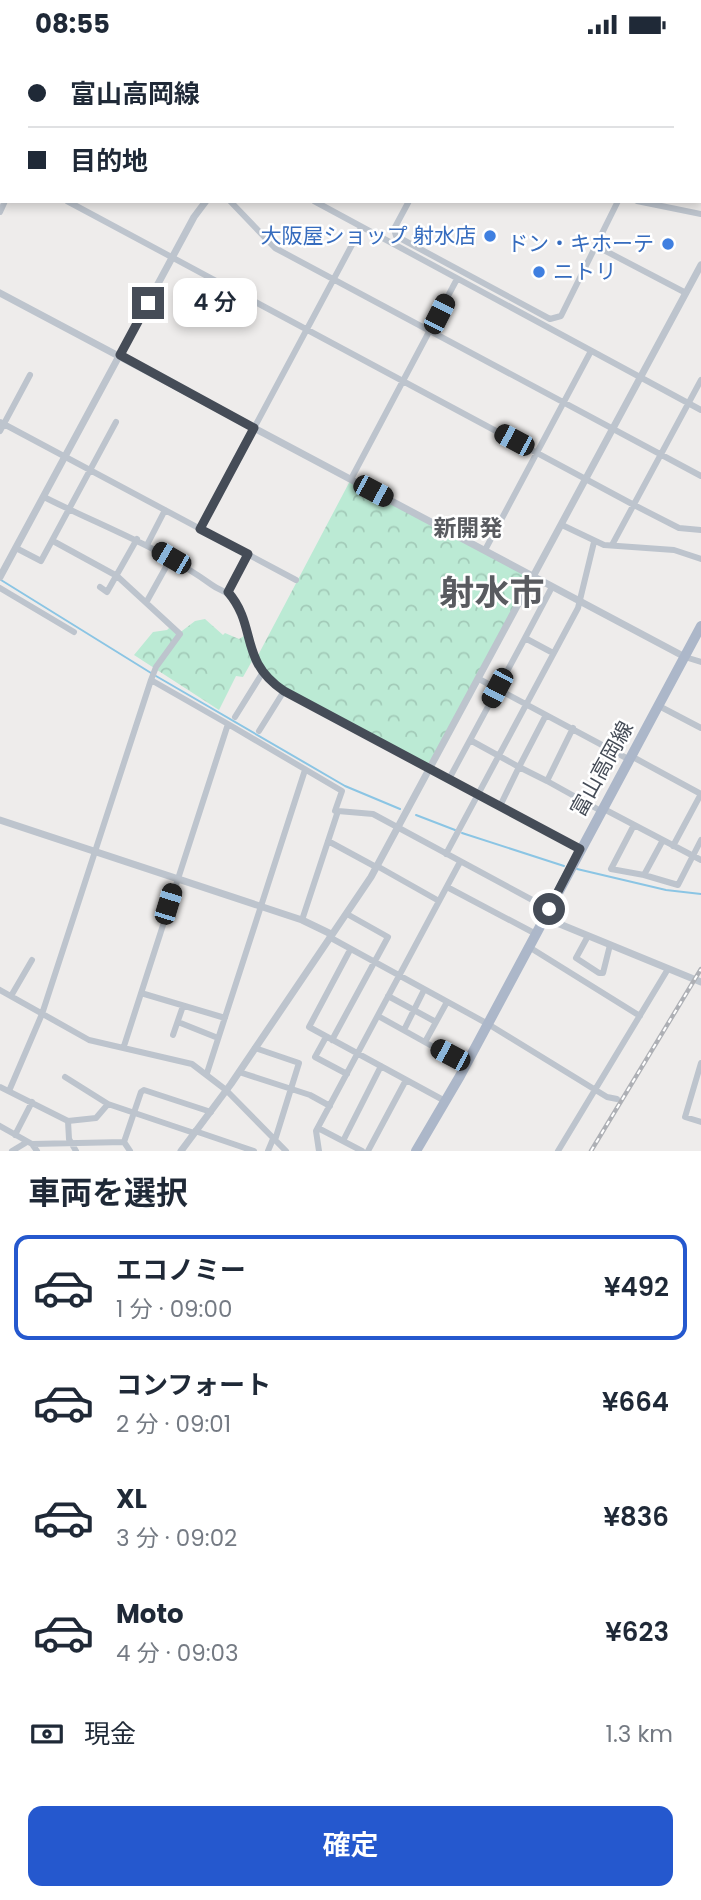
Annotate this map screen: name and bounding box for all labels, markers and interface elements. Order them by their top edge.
text: 08:55 [35,6,110,42]
text: 富山高岡線 [70,76,200,112]
text: 目的地 [70,143,148,179]
place label: 大阪屋ショップ 射水店 [260,221,476,250]
marker: 大阪屋ショップ 射水店 [482,228,498,244]
place label: ドン・キホーテ [507,229,654,258]
marker: ドン・キホーテ [660,236,676,252]
place label: ニトリ [553,257,616,286]
marker: ニトリ [531,264,547,280]
callout: 4 分 [172,279,256,327]
text: 4 分 [193,286,237,318]
route end [132,287,164,319]
car [421,291,458,337]
car [491,421,538,459]
car [350,472,397,510]
district label: 新開発 [434,512,503,544]
car [148,538,195,578]
district label: 射水市 [439,568,545,617]
car [478,665,517,711]
street label: 富山高岡線 [563,716,640,822]
car [152,881,185,927]
route start [533,893,565,925]
car [427,1036,474,1074]
text: 車両を選択 [28,1170,188,1215]
text: エコノミー [116,1252,246,1288]
icon: car [32,1256,95,1319]
text: ¥492 [604,1269,669,1305]
text: 1 分 · 09:00 [116,1293,232,1325]
text: コンフォート [116,1367,271,1403]
icon: car [32,1371,95,1434]
text: ¥664 [602,1384,669,1420]
text: 2 分 · 09:01 [116,1408,231,1440]
text: XL [116,1481,147,1517]
icon: car [32,1486,95,1549]
text: ¥836 [604,1499,669,1535]
text: 3 分 · 09:02 [116,1522,237,1554]
text: Moto [116,1596,184,1632]
icon: car [32,1601,95,1664]
text: ¥623 [605,1614,669,1650]
text: 4 分 · 09:03 [116,1637,239,1669]
icon: cash [28,1715,66,1753]
text: 現金 [84,1716,136,1752]
text: 1.3 km [606,1718,673,1750]
button: 確定 [28,1806,673,1886]

